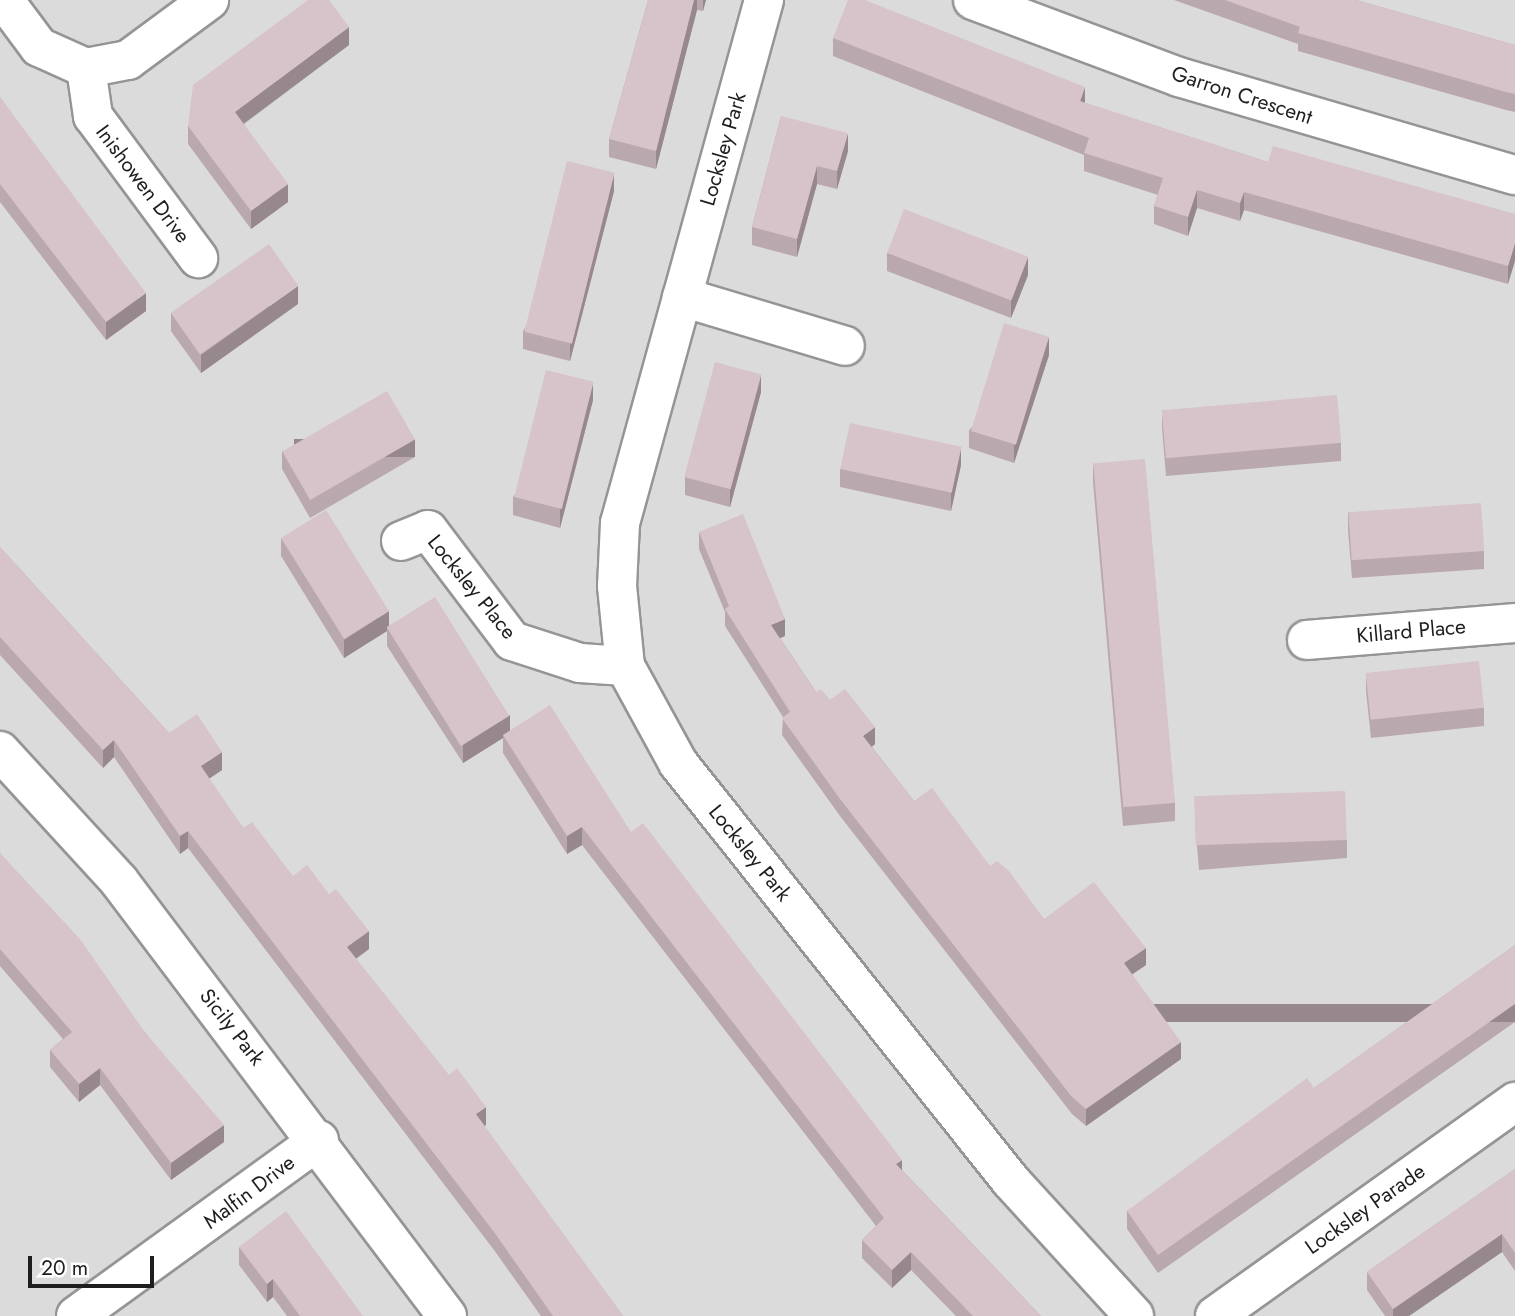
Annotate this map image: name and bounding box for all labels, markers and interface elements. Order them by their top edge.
street label: Garron Crescent [1168,60,1316,130]
street label: Locksley Park [695,89,751,209]
street label: Inishowen Drive [90,120,196,248]
street label: Locksley Place [422,530,522,644]
street label: Killard Place [1355,614,1467,648]
street label: Locksley Park [703,800,797,906]
street label: Sicily Park [194,984,270,1070]
street label: Malfin Drive [199,1150,299,1234]
street label: Locksley Parade [1300,1158,1430,1260]
scale bar [32,1242,158,1286]
text: 20 m [41,1253,88,1283]

